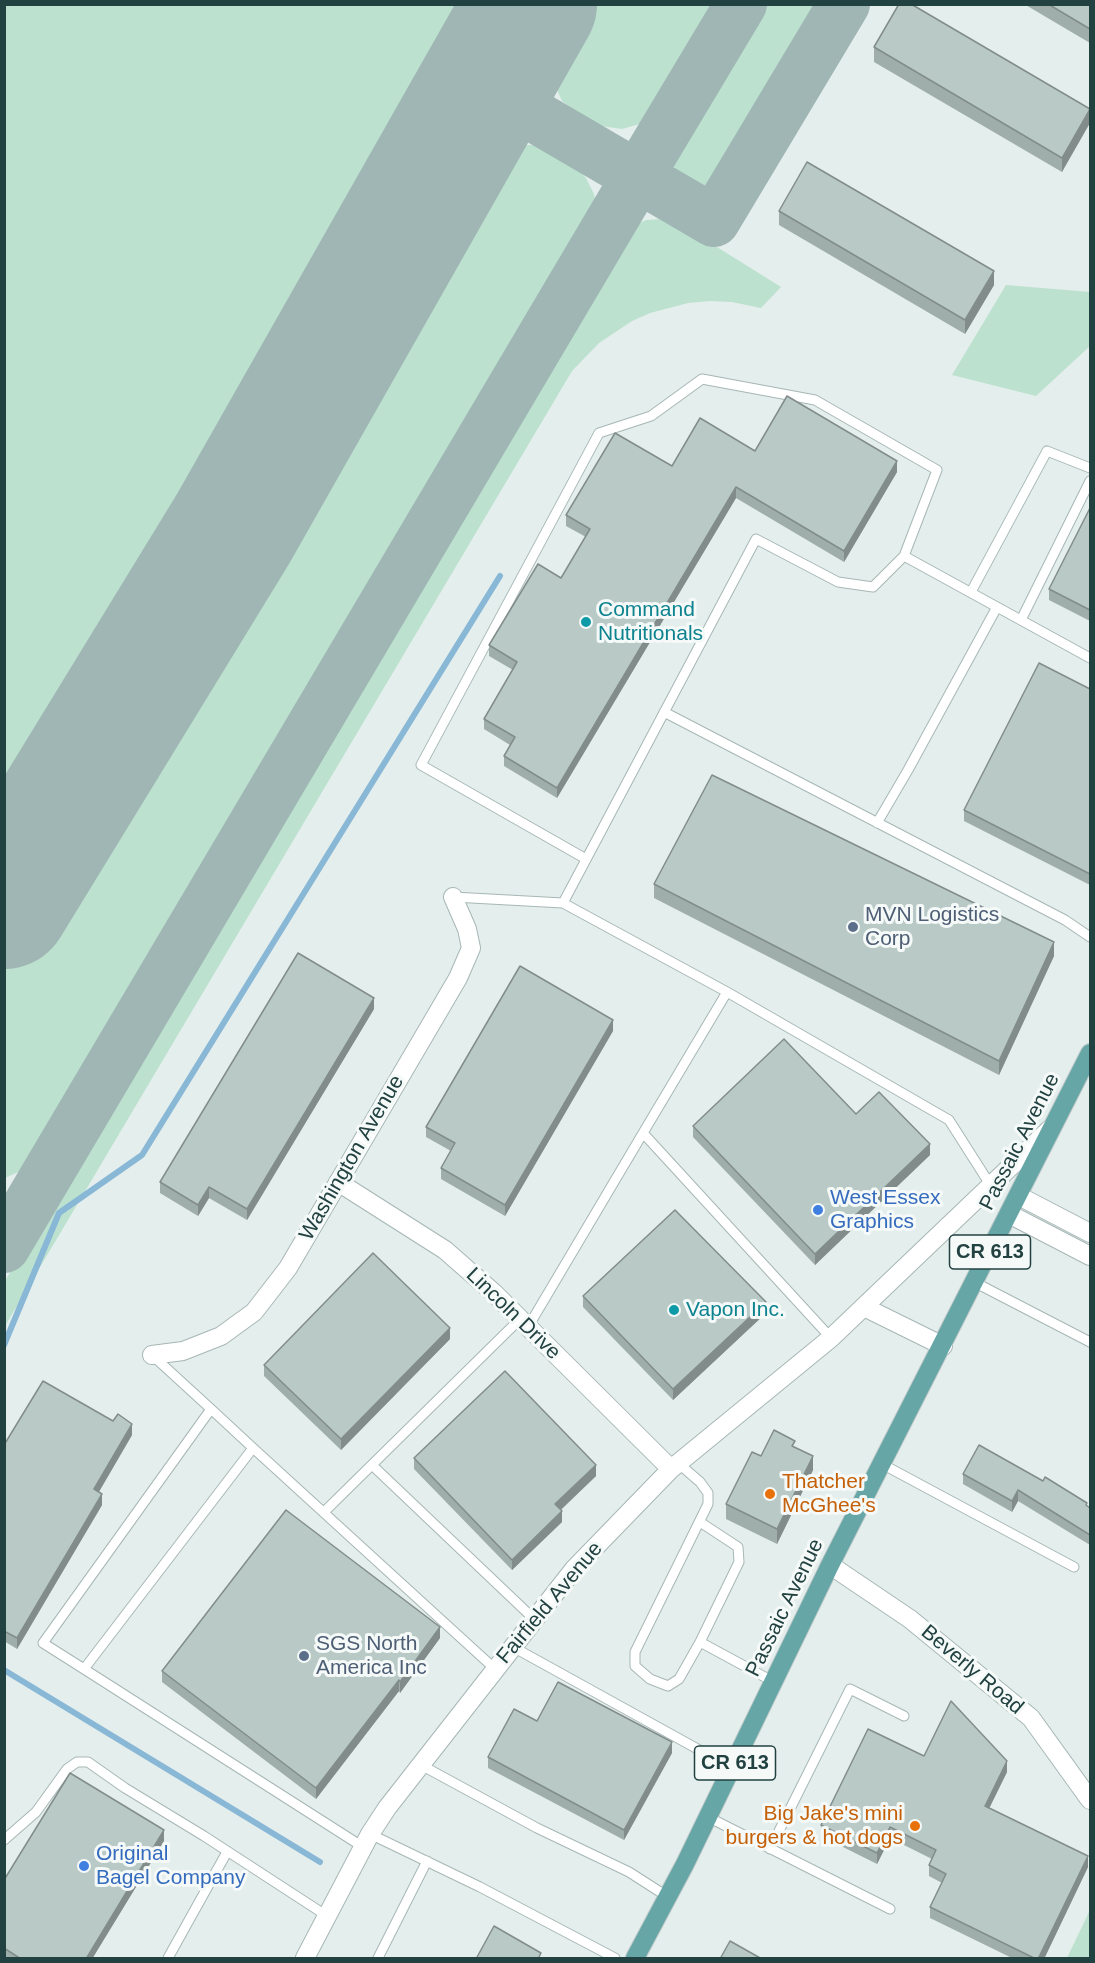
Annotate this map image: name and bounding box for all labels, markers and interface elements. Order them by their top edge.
place label: Command Nutritionals [598,597,703,647]
marker: Command Nutritionals [579,615,593,629]
place label: MVN Logistics Corp [865,902,999,952]
marker: MVN Logistics Corp [846,920,860,934]
street label: Passaic Avenue [975,1069,1065,1215]
street label: Washington Avenue [294,1071,410,1245]
place label: West Essex Graphics [830,1185,940,1235]
marker: West Essex Graphics [811,1203,825,1217]
road number: CR 613 [950,1235,1030,1269]
street label: Lincoln Drive [461,1263,565,1365]
place label: Vapon Inc. [686,1297,785,1323]
marker: Vapon Inc. [667,1303,681,1317]
place label: Thatcher McGhee's [782,1469,876,1519]
marker: Thatcher McGhee's [763,1487,777,1501]
street label: Passaic Avenue [741,1535,829,1681]
street label: Fairfield Avenue [492,1537,608,1669]
street label: Beverly Road [916,1620,1028,1720]
place label: SGS North America Inc [316,1631,427,1681]
marker: SGS North America Inc [297,1649,311,1663]
road number: CR 613 [694,1746,776,1780]
place label: Big Jake's mini burgers & hot dogs [726,1801,903,1851]
marker: Big Jake's mini burgers & hot dogs [908,1819,922,1833]
place label: Original Bagel Company [96,1841,245,1891]
marker: Original Bagel Company [77,1859,91,1873]

